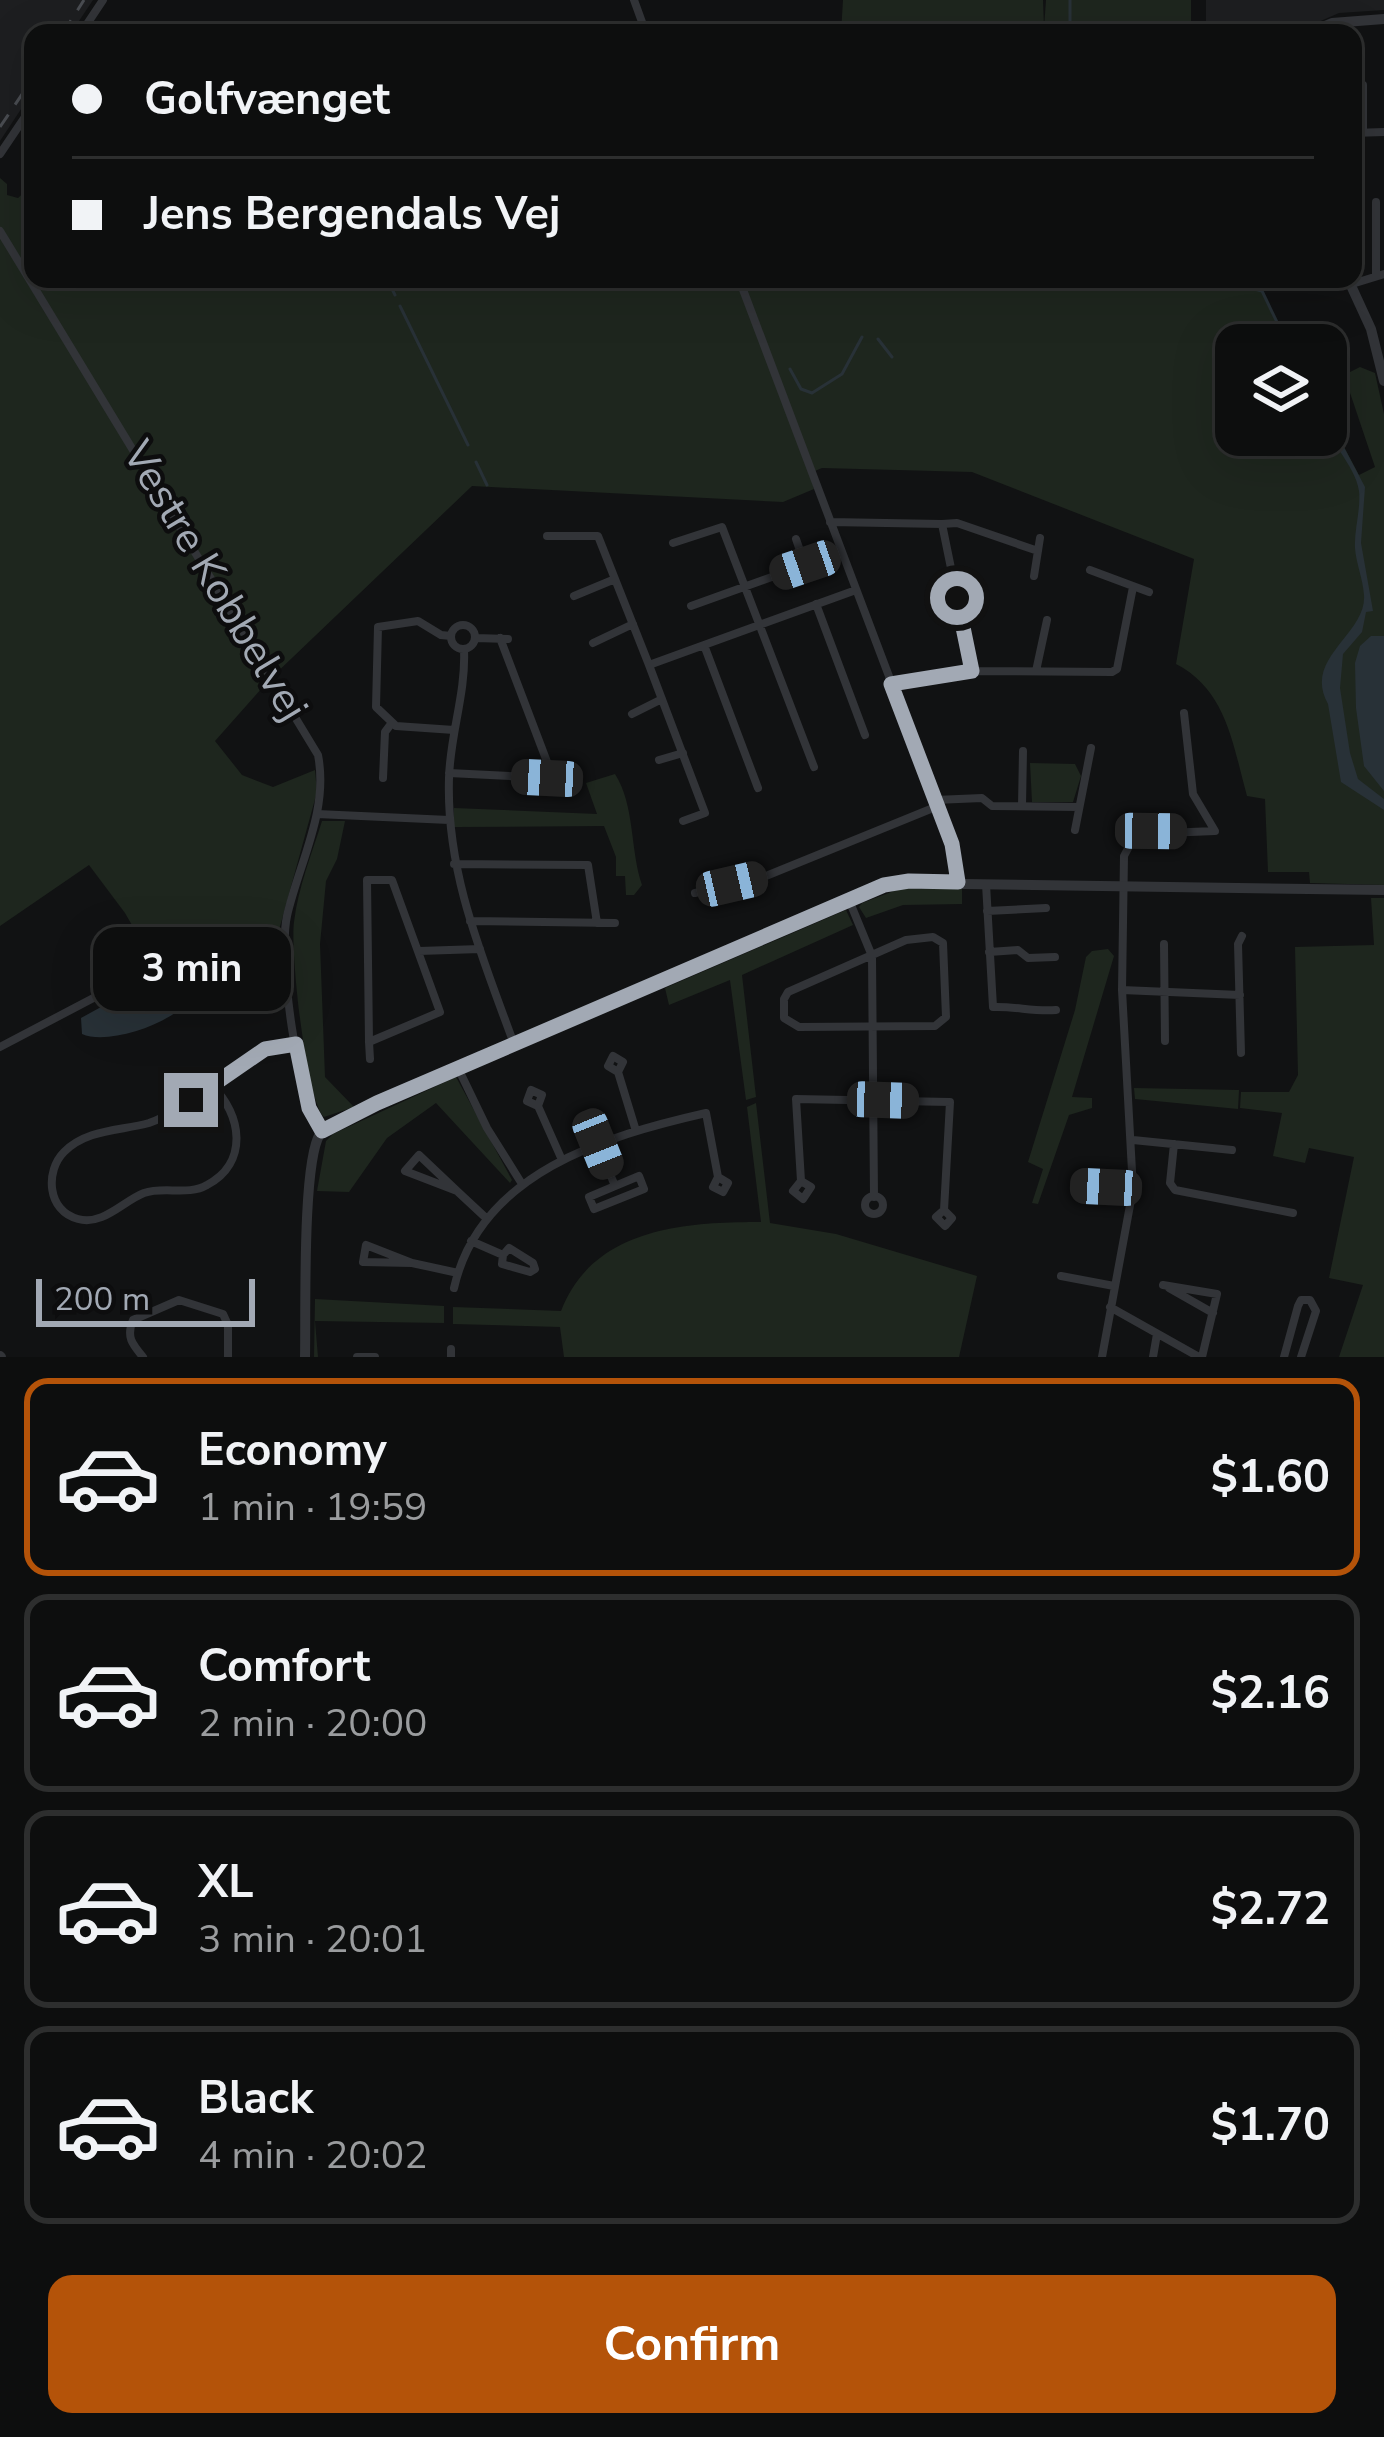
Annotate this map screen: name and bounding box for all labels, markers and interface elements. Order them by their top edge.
text: Golfvænget [144,69,390,130]
text: Jens Bergendals Vej [144,184,560,245]
map controls [1215,324,1347,456]
button: layers [1215,324,1347,456]
street label: Vestre Kobbelvej [108,429,321,732]
car [765,536,845,594]
route start [930,571,984,625]
car [510,758,584,798]
car [1115,812,1187,850]
car [693,858,771,910]
callout: 3 min [92,926,290,1010]
text: 3 min [142,942,242,995]
route end [164,1073,218,1127]
car [846,1081,920,1119]
car [568,1104,628,1184]
car [1069,1167,1143,1207]
scale bar [36,1273,255,1326]
text: 200 m [54,1277,150,1322]
text: Economy [198,1420,387,1481]
icon: car [54,1423,162,1531]
text: $1.60 [1211,1447,1330,1508]
text: 1 min · 19:59 [198,1481,427,1534]
text: Comfort [198,1636,370,1697]
icon: car [54,1639,162,1747]
text: $2.16 [1211,1663,1330,1724]
text: 2 min · 20:00 [198,1697,427,1750]
text: XL [198,1852,254,1913]
icon: car [54,1855,162,1963]
text: $2.72 [1211,1879,1330,1940]
text: 3 min · 20:01 [198,1913,427,1966]
text: Black [198,2068,313,2129]
icon: car [54,2071,162,2179]
text: $1.70 [1211,2095,1330,2156]
text: 4 min · 20:02 [198,2129,427,2182]
button: Confirm [48,2275,1336,2413]

